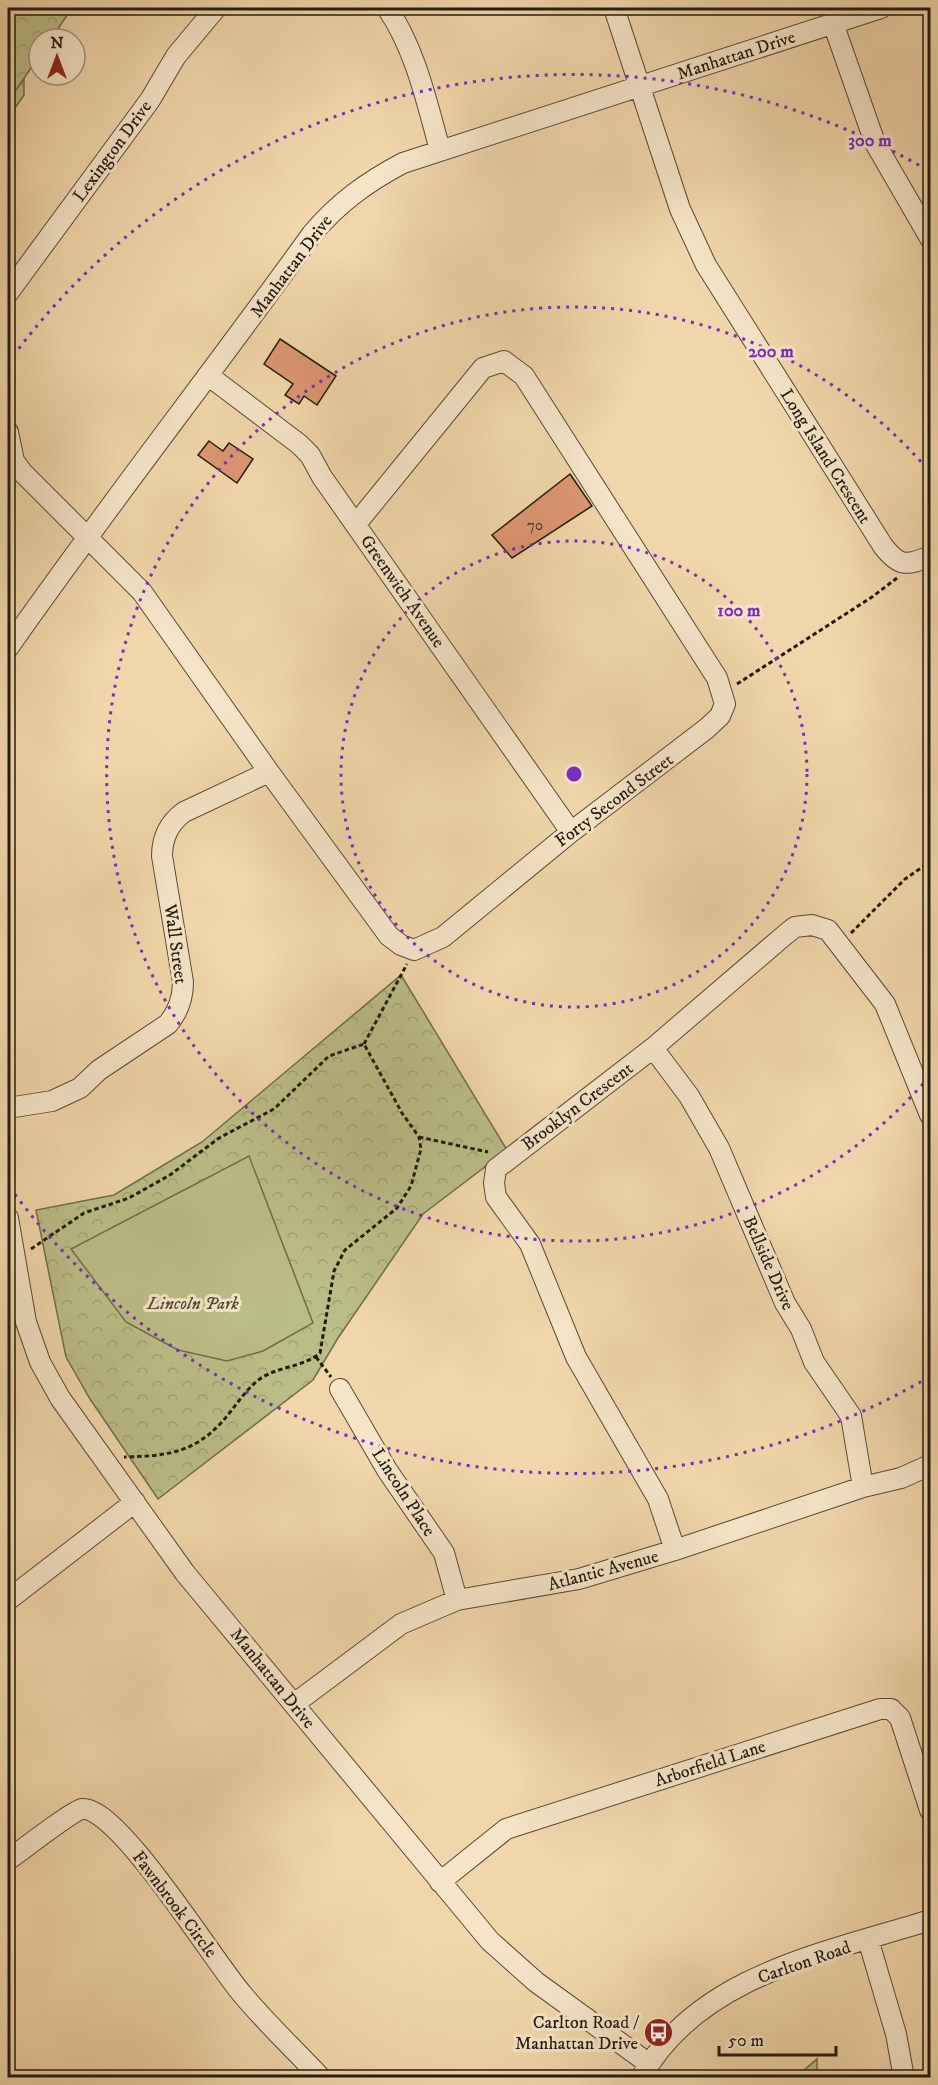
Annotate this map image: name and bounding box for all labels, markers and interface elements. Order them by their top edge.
street label: Manhattan Drive [674,26,798,85]
north arrow [27,27,87,87]
text: N [50,33,64,53]
street label: Lexington Drive [69,97,157,207]
text: 300 m [848,130,892,152]
street label: Manhattan Drive [246,211,338,322]
text: 200 m [748,341,794,363]
street label: Long Island Crescent [775,385,876,528]
house number: 70 [527,516,543,535]
street label: Greenwich Avenue [355,531,449,652]
text: 100 m [717,600,761,622]
street label: Forty Second Street [551,749,678,852]
centre of rings [564,764,584,784]
street label: Wall Street [158,902,192,986]
street label: Brooklyn Crescent [518,1058,638,1156]
street label: Bellside Drive [738,1213,799,1314]
park label: Lincoln Park [146,1293,239,1315]
street label: Lincoln Place [367,1444,440,1541]
street label: Atlantic Avenue [546,1546,661,1596]
street label: Manhattan Drive [225,1624,320,1733]
street label: Arborfield Lane [652,1736,769,1792]
street label: Fawnbrook Circle [127,1847,221,1962]
street label: Carlton Road [755,1937,854,1989]
place label: Carlton Road / Manhattan Drive [515,2012,640,2055]
bus stop icon: Carlton Road / Manhattan Drive [643,2016,675,2048]
scale bar [719,2019,836,2057]
text: 50 m [728,2030,764,2052]

